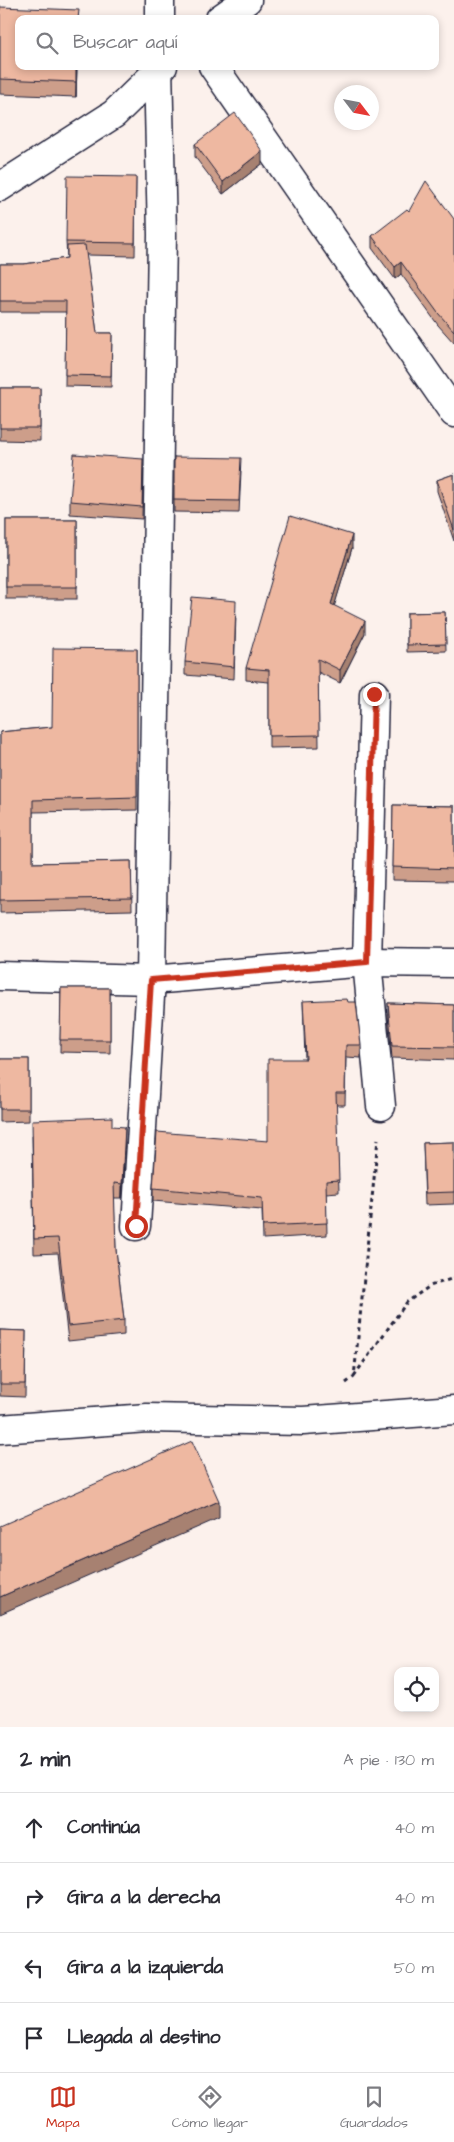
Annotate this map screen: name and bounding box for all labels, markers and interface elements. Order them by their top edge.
search box [15,15,439,70]
icon: search [33,29,61,57]
text: Buscar aquí [73,29,177,56]
north arrow [334,85,379,130]
route end [363,683,386,706]
route start [125,1215,148,1238]
map controls [394,1667,439,1712]
button: locate [394,1667,439,1712]
text: 2 min [20,1745,70,1774]
text: A pie · 130 m [343,1749,434,1771]
icon: ahead [20,1814,48,1842]
text: Continúa [67,1814,140,1841]
text: 40 m [394,1817,434,1839]
icon: right [20,1884,48,1912]
text: Gira a la derecha [67,1884,220,1911]
text: 40 m [394,1887,434,1909]
icon: left [20,1954,48,1982]
text: Gira a la izquierda [67,1954,223,1981]
text: 50 m [394,1957,434,1979]
icon: arrive [20,2024,48,2052]
text: Llegada al destino [67,2024,220,2051]
tab: Mapa [46,2083,80,2133]
tab: Cómo llegar [172,2083,248,2133]
tab: Guardados [340,2083,408,2133]

